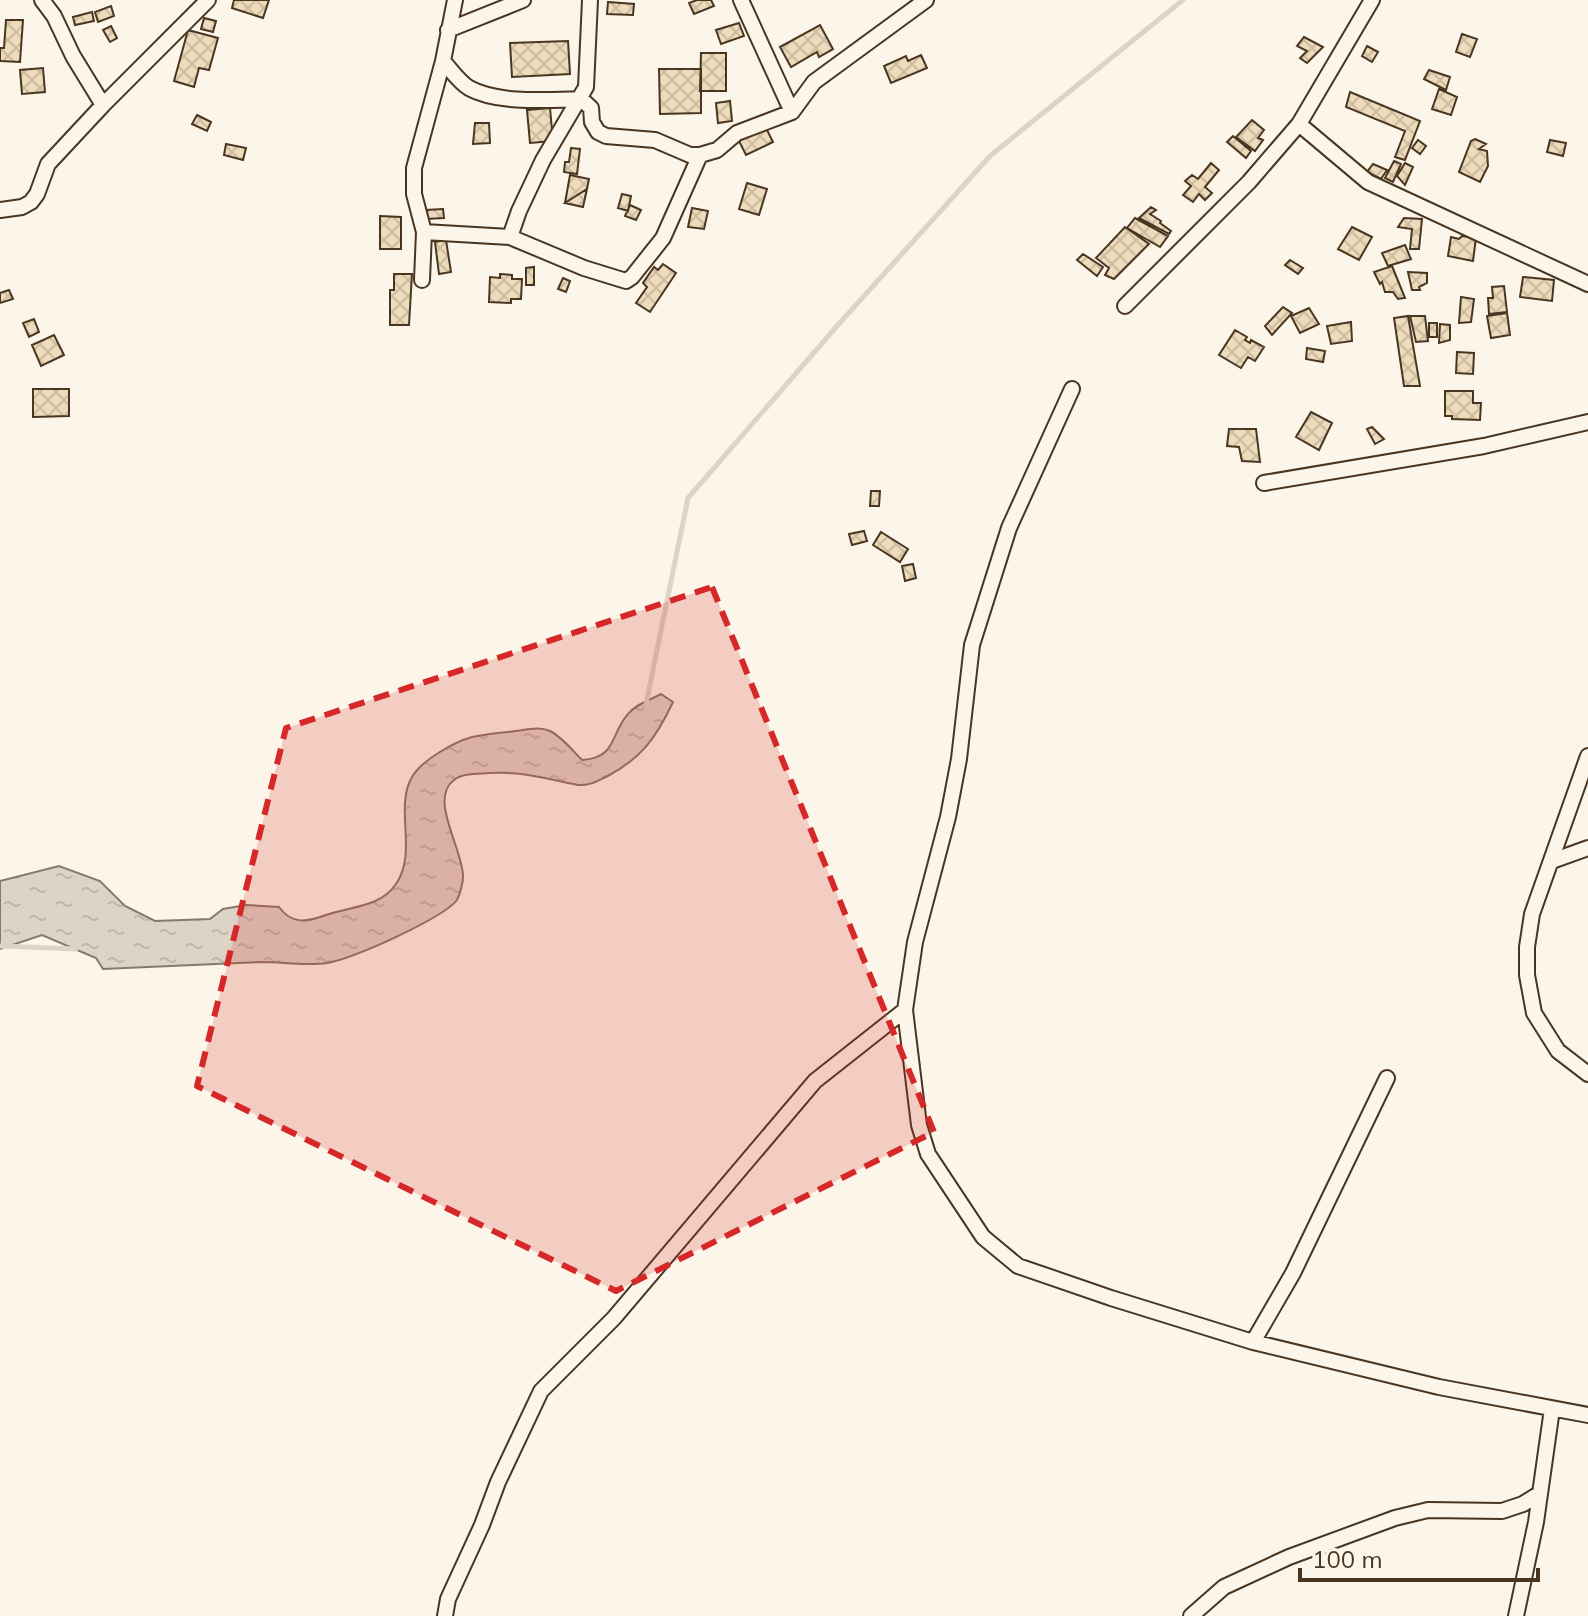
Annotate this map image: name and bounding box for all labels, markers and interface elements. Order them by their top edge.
scale bar [1300,1532,1538,1582]
text: 100 m [1312,1544,1383,1574]

